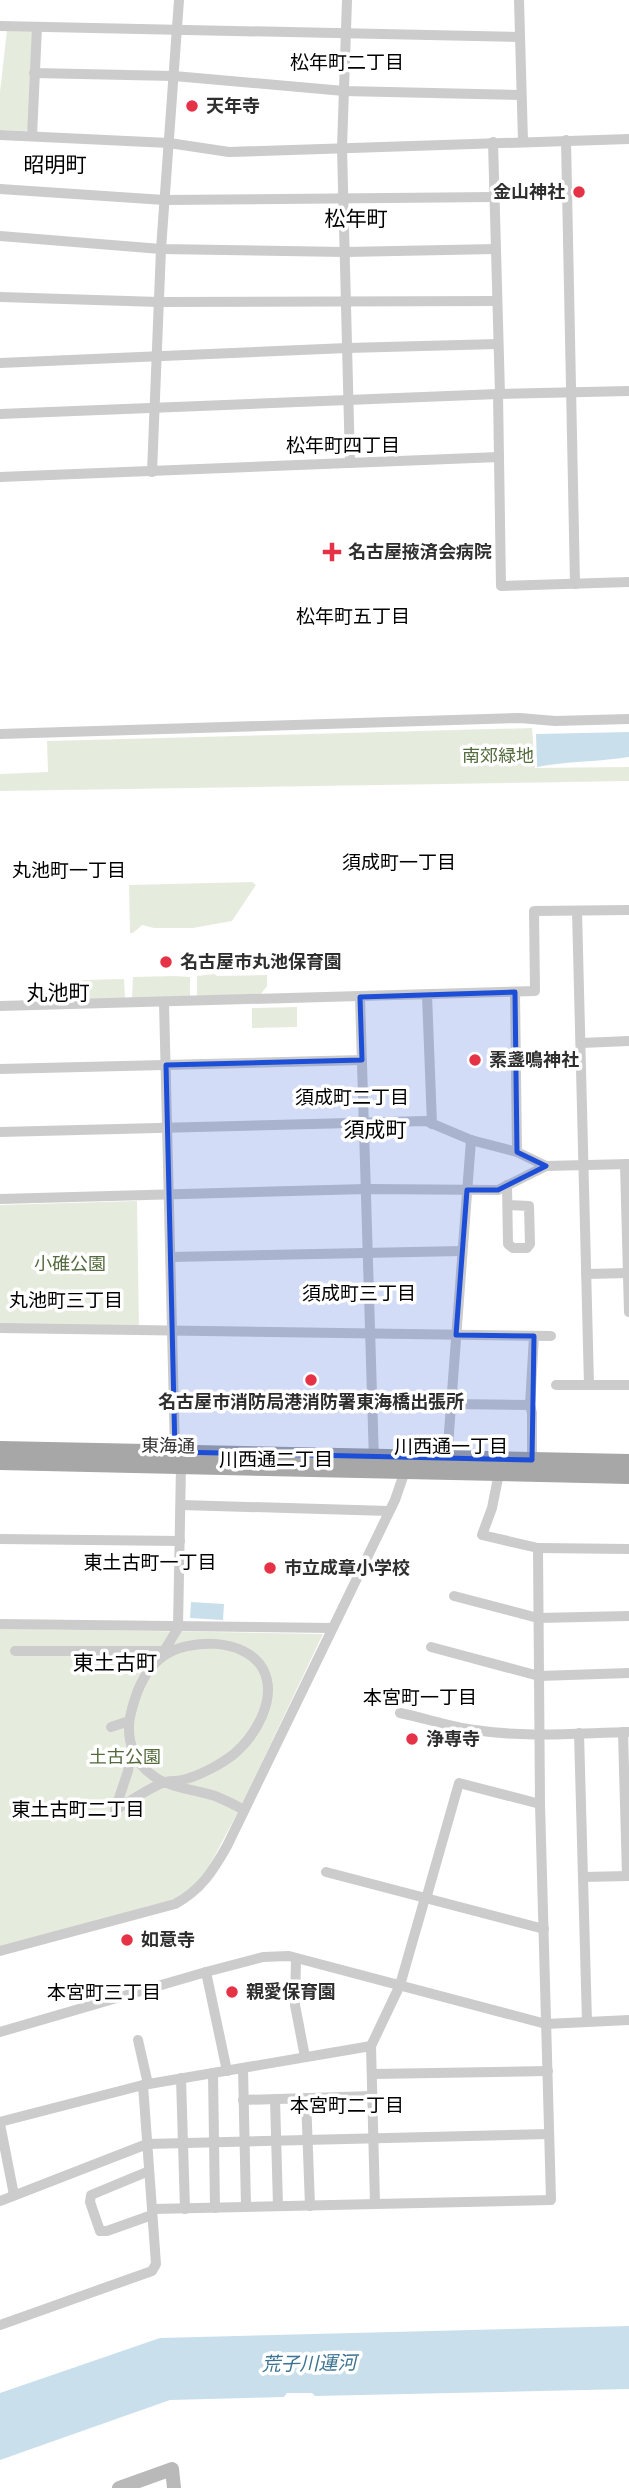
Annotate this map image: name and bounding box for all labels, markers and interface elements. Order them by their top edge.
district label: 松年町二丁目 [290,52,404,74]
place label: 天年寺 [206,95,260,117]
marker: 天年寺 [184,98,200,114]
district label: 昭明町 [24,153,87,178]
place label: 金山神社 [493,181,565,203]
marker: 金山神社 [571,184,587,200]
district label: 松年町 [325,207,388,232]
district label: 松年町四丁目 [286,435,400,457]
place label: 名古屋掖済会病院 [348,541,492,563]
marker: 名古屋掖済会病院 [322,542,342,562]
district label: 松年町五丁目 [296,606,410,628]
park label: 南郊緑地 [462,745,534,767]
district label: 須成町一丁目 [342,852,456,874]
district label: 丸池町一丁目 [12,860,126,882]
place label: 名古屋市丸池保育園 [180,951,342,973]
marker: 名古屋市丸池保育園 [158,954,174,970]
district label: 丸池町 [27,981,90,1006]
place label: 素盞鳴神社 [489,1049,579,1071]
marker: 素盞鳴神社 [467,1052,483,1068]
district label: 須成町二丁目 [295,1087,409,1109]
district label: 須成町 [344,1118,407,1143]
park label: 小碓公園 [34,1253,106,1275]
district label: 須成町三丁目 [302,1283,416,1305]
district label: 丸池町三丁目 [9,1290,123,1312]
marker: 名古屋市消防局港消防署東海橋出張所 [303,1372,319,1388]
place label: 名古屋市消防局港消防署東海橋出張所 [158,1391,464,1413]
street label: 東海通 [141,1435,195,1457]
district label: 川西通一丁目 [394,1436,508,1458]
district label: 川西通二丁目 [219,1449,333,1471]
district label: 東土古町一丁目 [83,1552,217,1574]
place label: 市立成章小学校 [284,1557,410,1579]
marker: 市立成章小学校 [262,1560,278,1576]
district label: 東土古町 [73,1651,157,1676]
district label: 本宮町一丁目 [363,1687,477,1709]
place label: 浄専寺 [426,1728,480,1750]
marker: 浄専寺 [404,1731,420,1747]
park label: 土古公園 [89,1746,161,1768]
district label: 東土古町二丁目 [11,1799,145,1821]
place label: 如意寺 [141,1929,195,1951]
marker: 如意寺 [119,1932,135,1948]
place label: 親愛保育園 [246,1981,336,2003]
district label: 本宮町三丁目 [47,1982,161,2004]
marker: 親愛保育園 [224,1984,240,2000]
district label: 本宮町二丁目 [290,2095,404,2117]
water label: 荒子川運河 [261,2352,361,2376]

